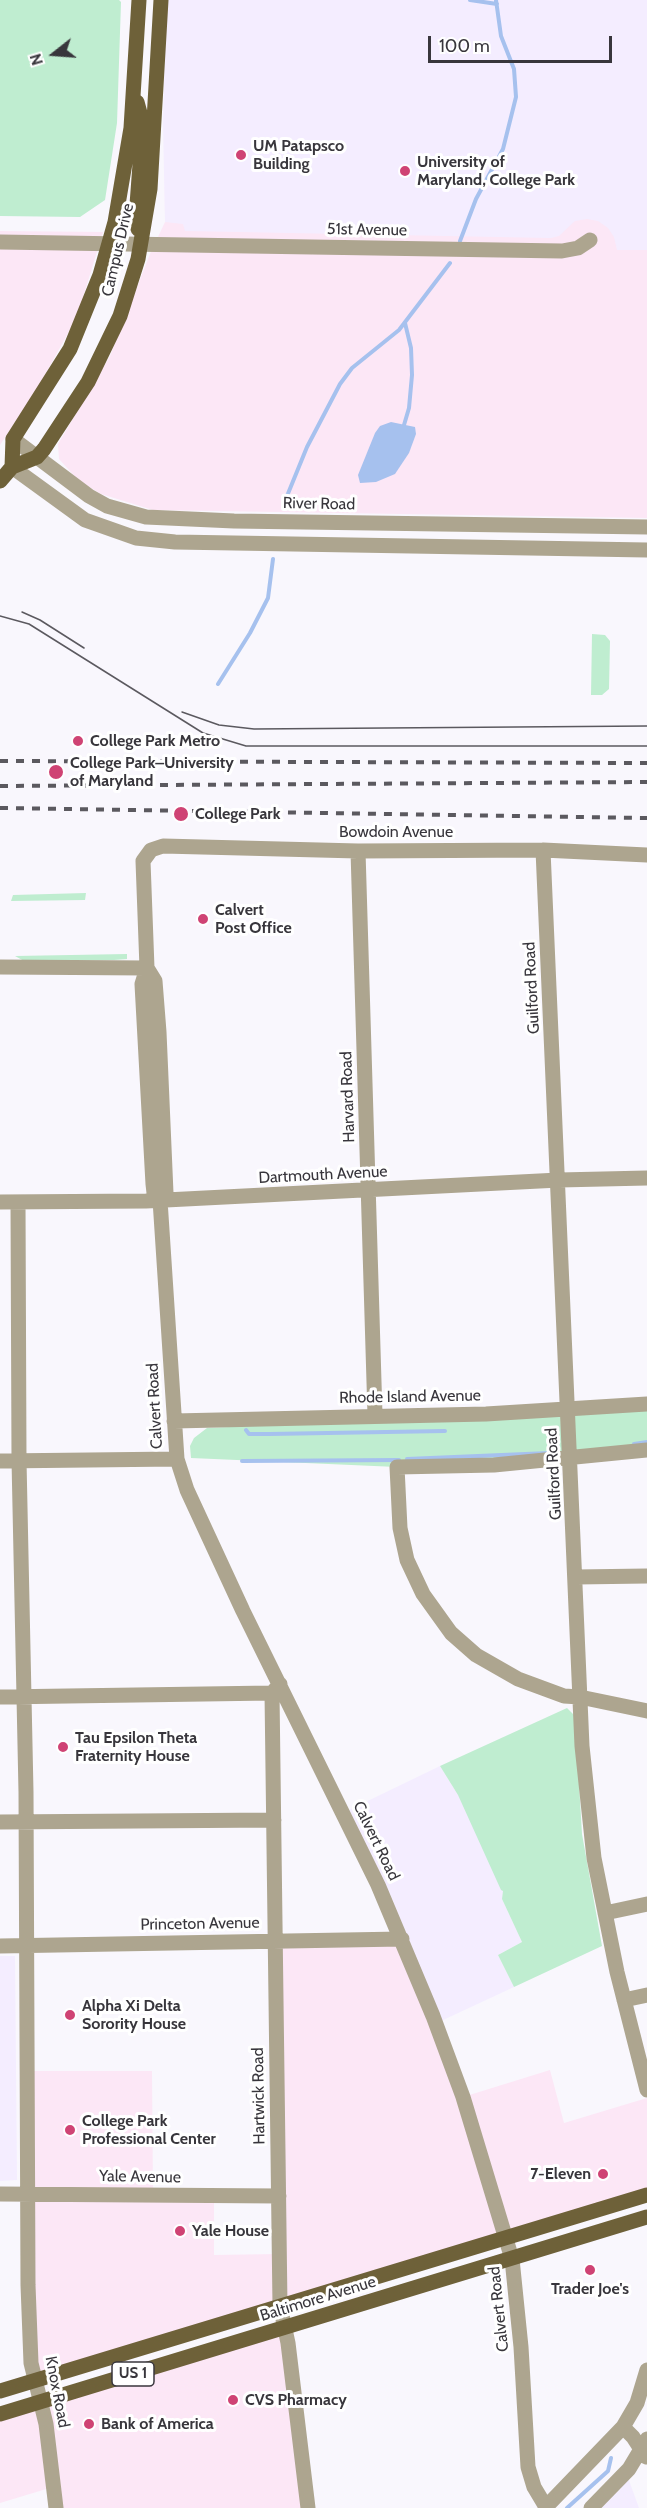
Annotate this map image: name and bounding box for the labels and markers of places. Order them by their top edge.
place label: UM Patapsco Building [253,136,344,174]
marker: UM Patapsco Building [234,148,248,162]
place label: University of Maryland, College Park [417,152,575,190]
marker: University of Maryland, College Park [398,164,412,178]
place label: College Park Metro [90,731,220,751]
marker: College Park Metro [71,734,85,748]
place label: College Park–University of Maryland [70,753,234,791]
marker: College Park–University of Maryland [47,763,65,781]
place label: College Park [195,804,280,824]
marker: College Park [172,805,190,823]
place label: Calvert Post Office [215,900,292,938]
marker: Calvert Post Office [196,912,210,926]
place label: Tau Epsilon Theta Fraternity House [75,1728,197,1766]
marker: Tau Epsilon Theta Fraternity House [56,1740,70,1754]
place label: Alpha Xi Delta Sorority House [82,1996,186,2034]
marker: Alpha Xi Delta Sorority House [63,2008,77,2022]
place label: College Park Professional Center [82,2111,216,2149]
marker: College Park Professional Center [63,2123,77,2137]
place label: 7-Eleven [530,2164,591,2184]
marker: 7-Eleven [596,2167,610,2181]
place label: Yale House [192,2221,269,2241]
marker: Yale House [173,2224,187,2238]
marker: Trader Joe's [583,2263,597,2277]
place label: Trader Joe's [551,2279,629,2299]
place label: CVS Pharmacy [245,2390,347,2410]
marker: CVS Pharmacy [226,2393,240,2407]
place label: Bank of America [101,2414,214,2434]
marker: Bank of America [82,2417,96,2431]

